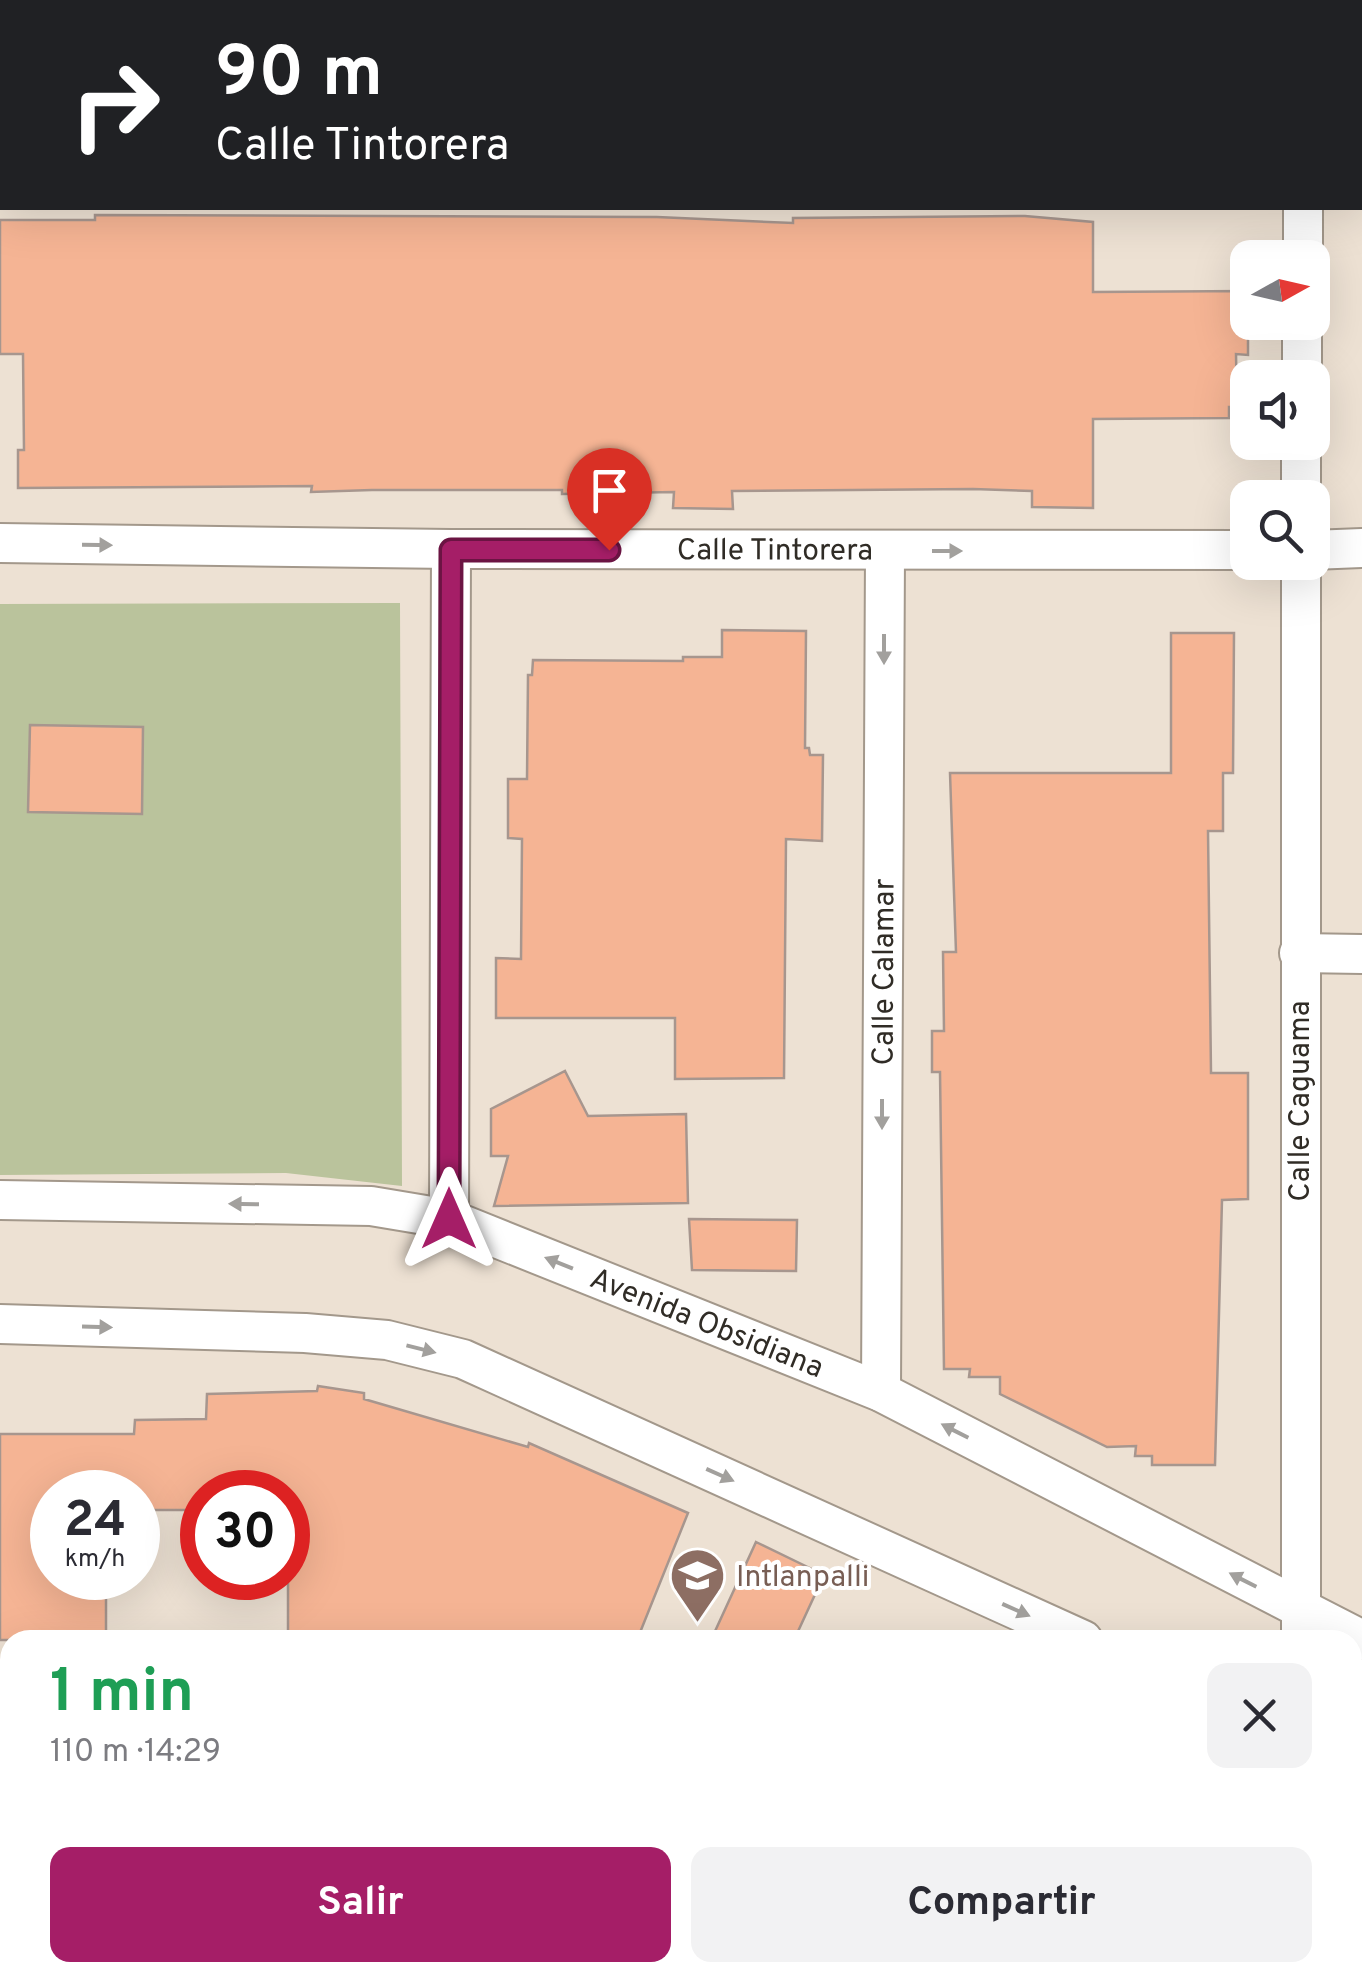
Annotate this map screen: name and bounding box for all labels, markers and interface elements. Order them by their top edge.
text: 90 m [215,32,383,121]
icon: right [50,40,180,170]
text: Calle Tintorera [215,119,509,176]
north arrow [1230,240,1330,340]
map controls [1230,240,1330,580]
button: sound [1230,360,1330,460]
pin [567,448,652,551]
icon: arrive [582,463,637,518]
button: search [1230,480,1330,580]
street label: Calle Tintorera [677,533,873,571]
one-way arrow [82,537,114,553]
one-way arrow [932,543,964,559]
one-way arrow [876,634,892,666]
street label: Calle Calamar [867,878,904,1066]
street label: Calle Caguama [1283,1000,1320,1202]
one-way arrow [874,1099,890,1131]
position arrow [397,1167,501,1271]
one-way arrow [227,1196,259,1212]
one-way arrow [544,1255,574,1271]
street label: Avenida Obsidiana [584,1261,828,1388]
one-way arrow [82,1319,114,1335]
one-way arrow [406,1341,437,1357]
one-way arrow [940,1423,969,1440]
one-way arrow [705,1467,734,1484]
speed limit sign: 30 [180,1470,310,1600]
text: 24 [64,1491,126,1554]
text: km/h [65,1544,125,1576]
school or university icon: Intlanpalli [667,1546,727,1625]
place label: Intlanpalli [736,1560,869,1597]
one-way arrow [1229,1572,1258,1589]
one-way arrow [1001,1601,1030,1618]
text: 1 min [50,1657,194,1733]
button: close [1207,1663,1312,1768]
text: 110 m · 14:29 [50,1733,221,1773]
button: Salir [50,1847,671,1962]
button: Compartir [691,1847,1312,1962]

